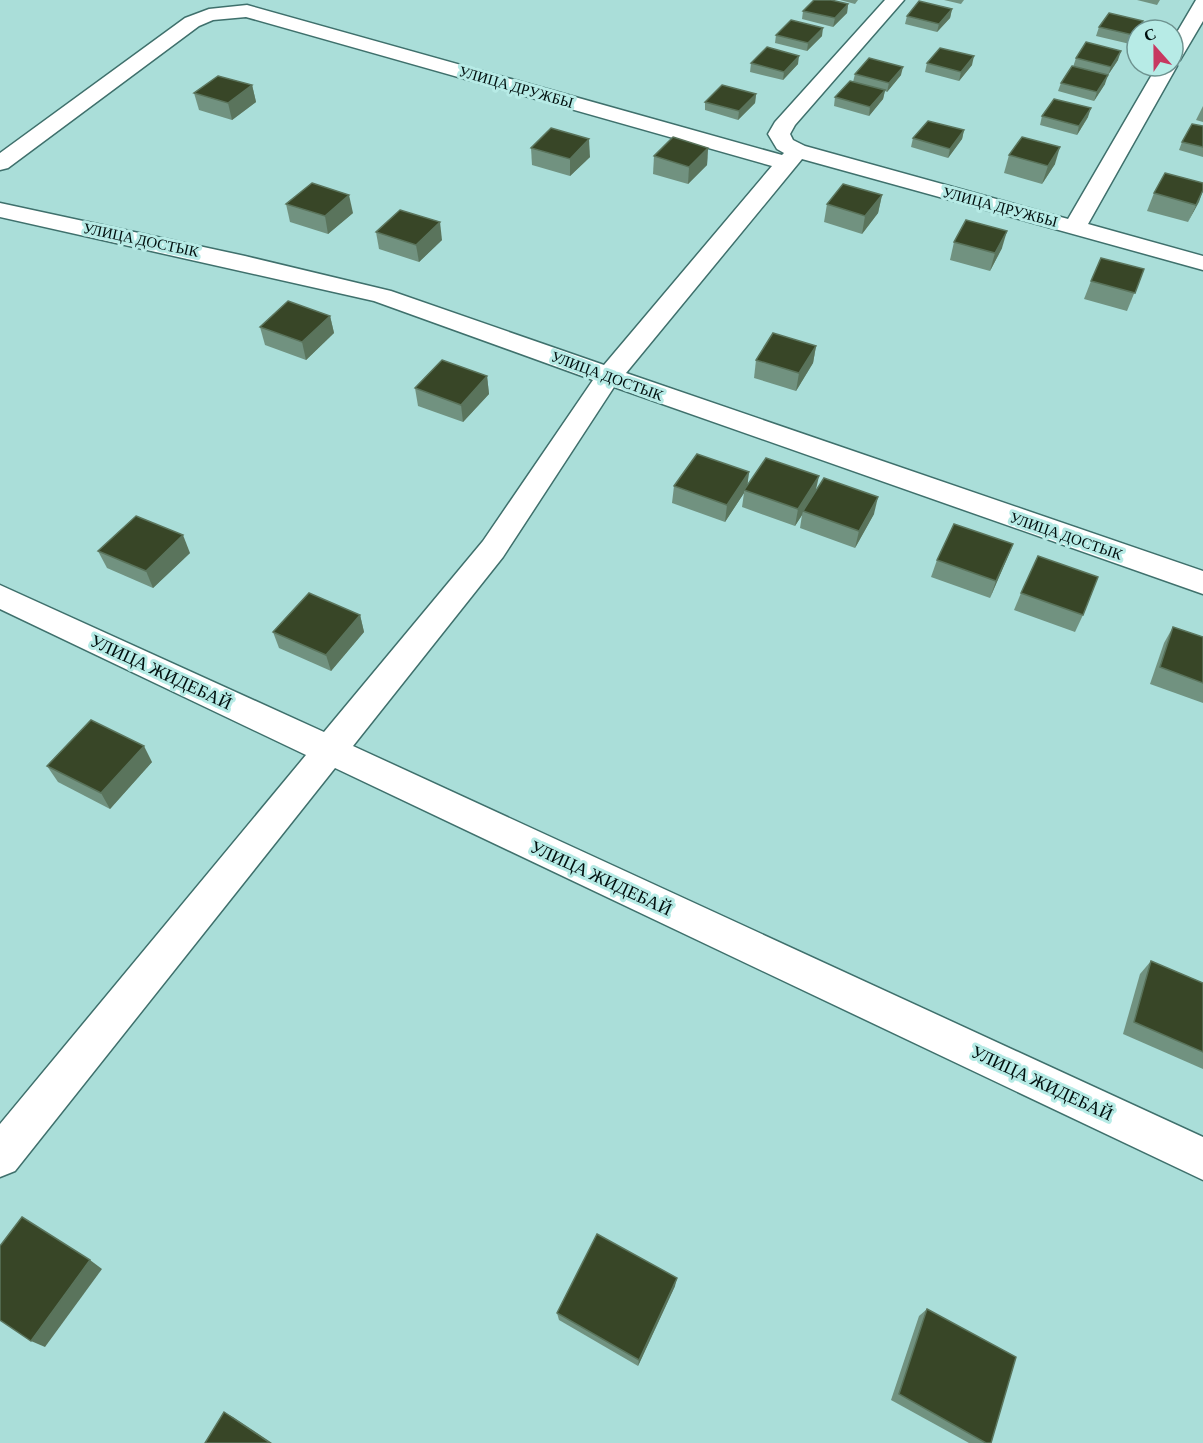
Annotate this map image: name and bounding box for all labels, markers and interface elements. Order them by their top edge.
north arrow [1125,18,1185,78]
text: С [1141,24,1158,44]
street label: УЛИЦА ДРУЖБЫ [457,63,575,111]
street label: УЛИЦА ДРУЖБЫ [941,184,1059,230]
street label: УЛИЦА ДОСТЫК [82,220,201,260]
street label: УЛИЦА ДОСТЫК [549,348,666,404]
street label: УЛИЦА ДОСТЫК [1008,509,1125,563]
street label: УЛИЦА ЖИДЕБАЙ [87,630,235,714]
street label: УЛИЦА ЖИДЕБАЙ [527,836,675,920]
street label: УЛИЦА ЖИДЕБАЙ [968,1041,1116,1125]

